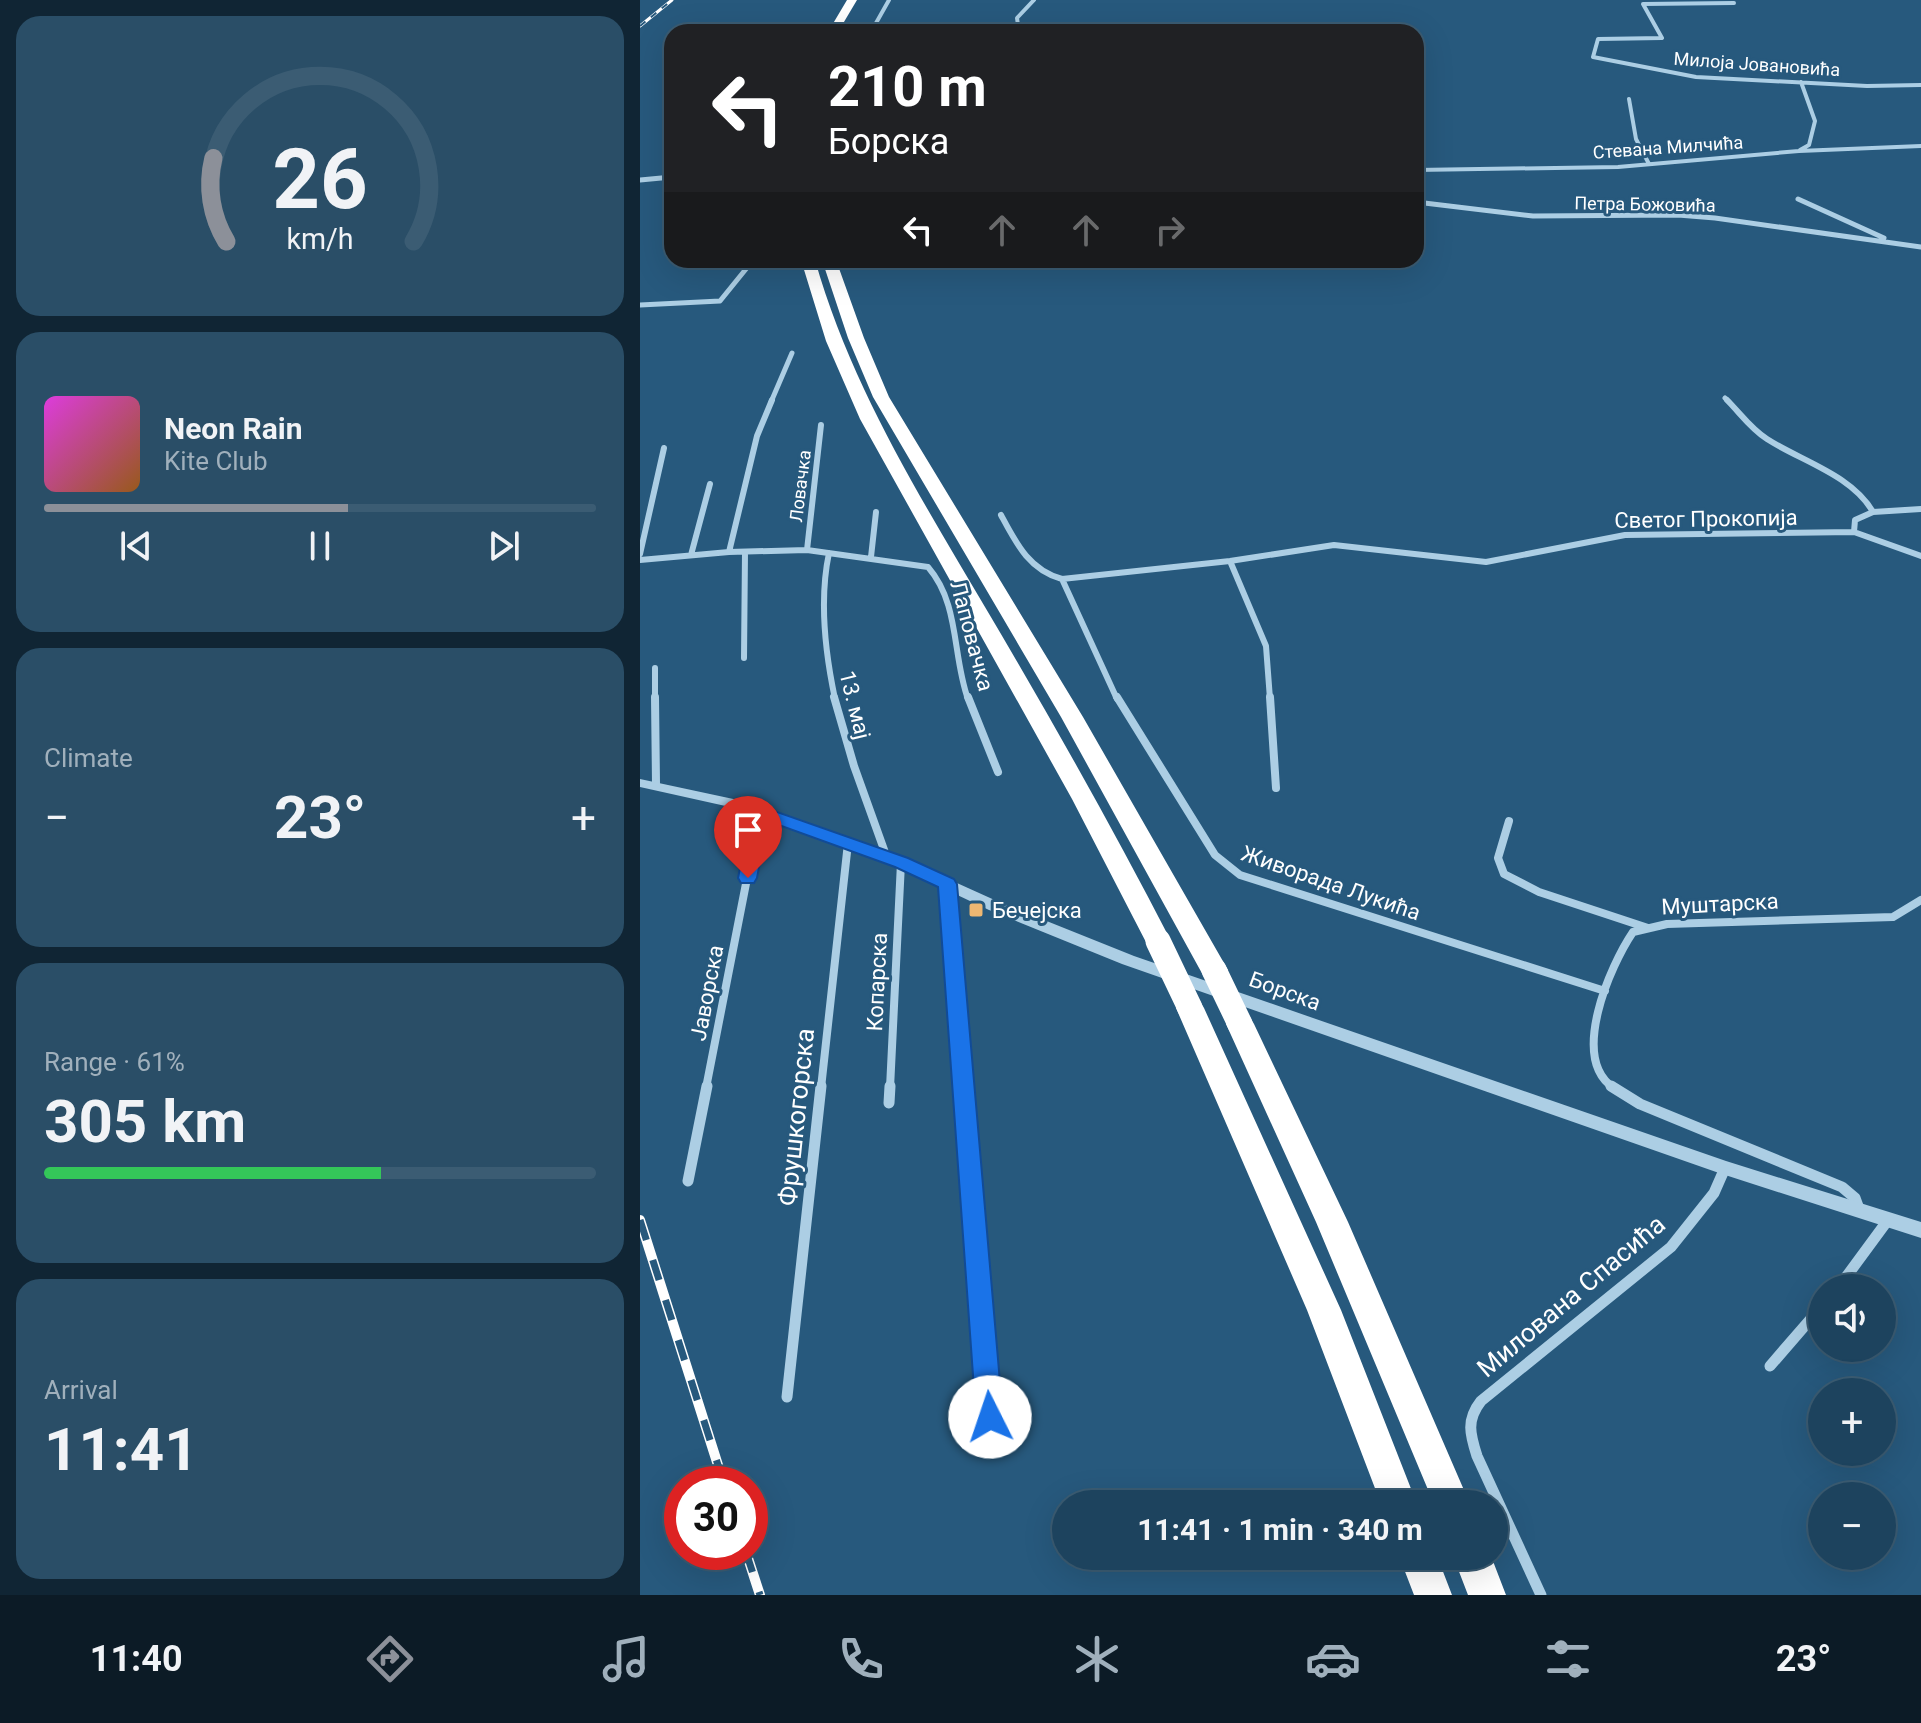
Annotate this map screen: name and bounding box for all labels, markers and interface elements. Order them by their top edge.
street label: Милоја Јовановића [1673,48,1841,80]
text: 210 m [828,54,987,120]
icon: left [696,56,800,160]
text: Борска [828,121,949,163]
text: 26 [272,130,368,227]
street label: Стевана Милчића [1592,131,1744,163]
street label: Петра Божовића [1574,192,1716,216]
icon: left [896,208,940,252]
icon: ahead [980,208,1024,252]
icon: ahead [1064,208,1108,252]
icon: right [1148,208,1192,252]
text: km/h [286,222,354,256]
text: Neon Rain [164,411,303,446]
text: Kite Club [164,446,268,476]
street label: Ловачка [785,449,815,523]
street label: Светог Прокопија [1614,505,1798,533]
icon: previous [114,524,158,568]
icon: pause [298,524,342,568]
icon: next [482,524,526,568]
street label: Лаповачка [945,578,999,694]
street label: 13. мај [834,668,876,742]
text: Climate [44,743,133,773]
text: 23° [274,782,366,853]
text: − [44,792,69,844]
text: + [571,792,596,844]
pin [714,796,782,878]
icon: arrive [726,808,770,852]
street label: Живорада Лукића [1238,841,1424,925]
street label: Муштарска [1661,888,1779,920]
place label: Бечејска [992,898,1082,923]
marker: Бечејска [967,901,985,919]
street label: Копарска [862,932,892,1032]
street label: Јаворска [685,943,729,1043]
street label: Борска [1246,967,1324,1015]
street label: Фрушкогорска [772,1027,820,1207]
text: Range · 61% [44,1047,185,1077]
text: 305 km [44,1086,246,1157]
street label: Милована Спасића [1471,1209,1671,1383]
map controls [1808,1274,1896,1570]
button: sound [1808,1274,1896,1362]
text: Arrival [44,1375,118,1405]
position arrow [948,1375,1032,1459]
button: + [1808,1378,1896,1466]
text: 11:41 [44,1414,199,1485]
speed limit sign: 30 [664,1466,768,1570]
button: − [1808,1482,1896,1570]
text: 11:41 · 1 min · 340 m [1137,1512,1423,1547]
icon: directions [362,1631,418,1687]
icon: music [598,1631,654,1687]
icon: phone [833,1631,889,1687]
icon: climate [1069,1631,1125,1687]
icon: car [1305,1631,1361,1687]
icon: filters [1540,1631,1596,1687]
text: 11:40 [90,1638,183,1680]
text: 23° [1776,1638,1831,1680]

